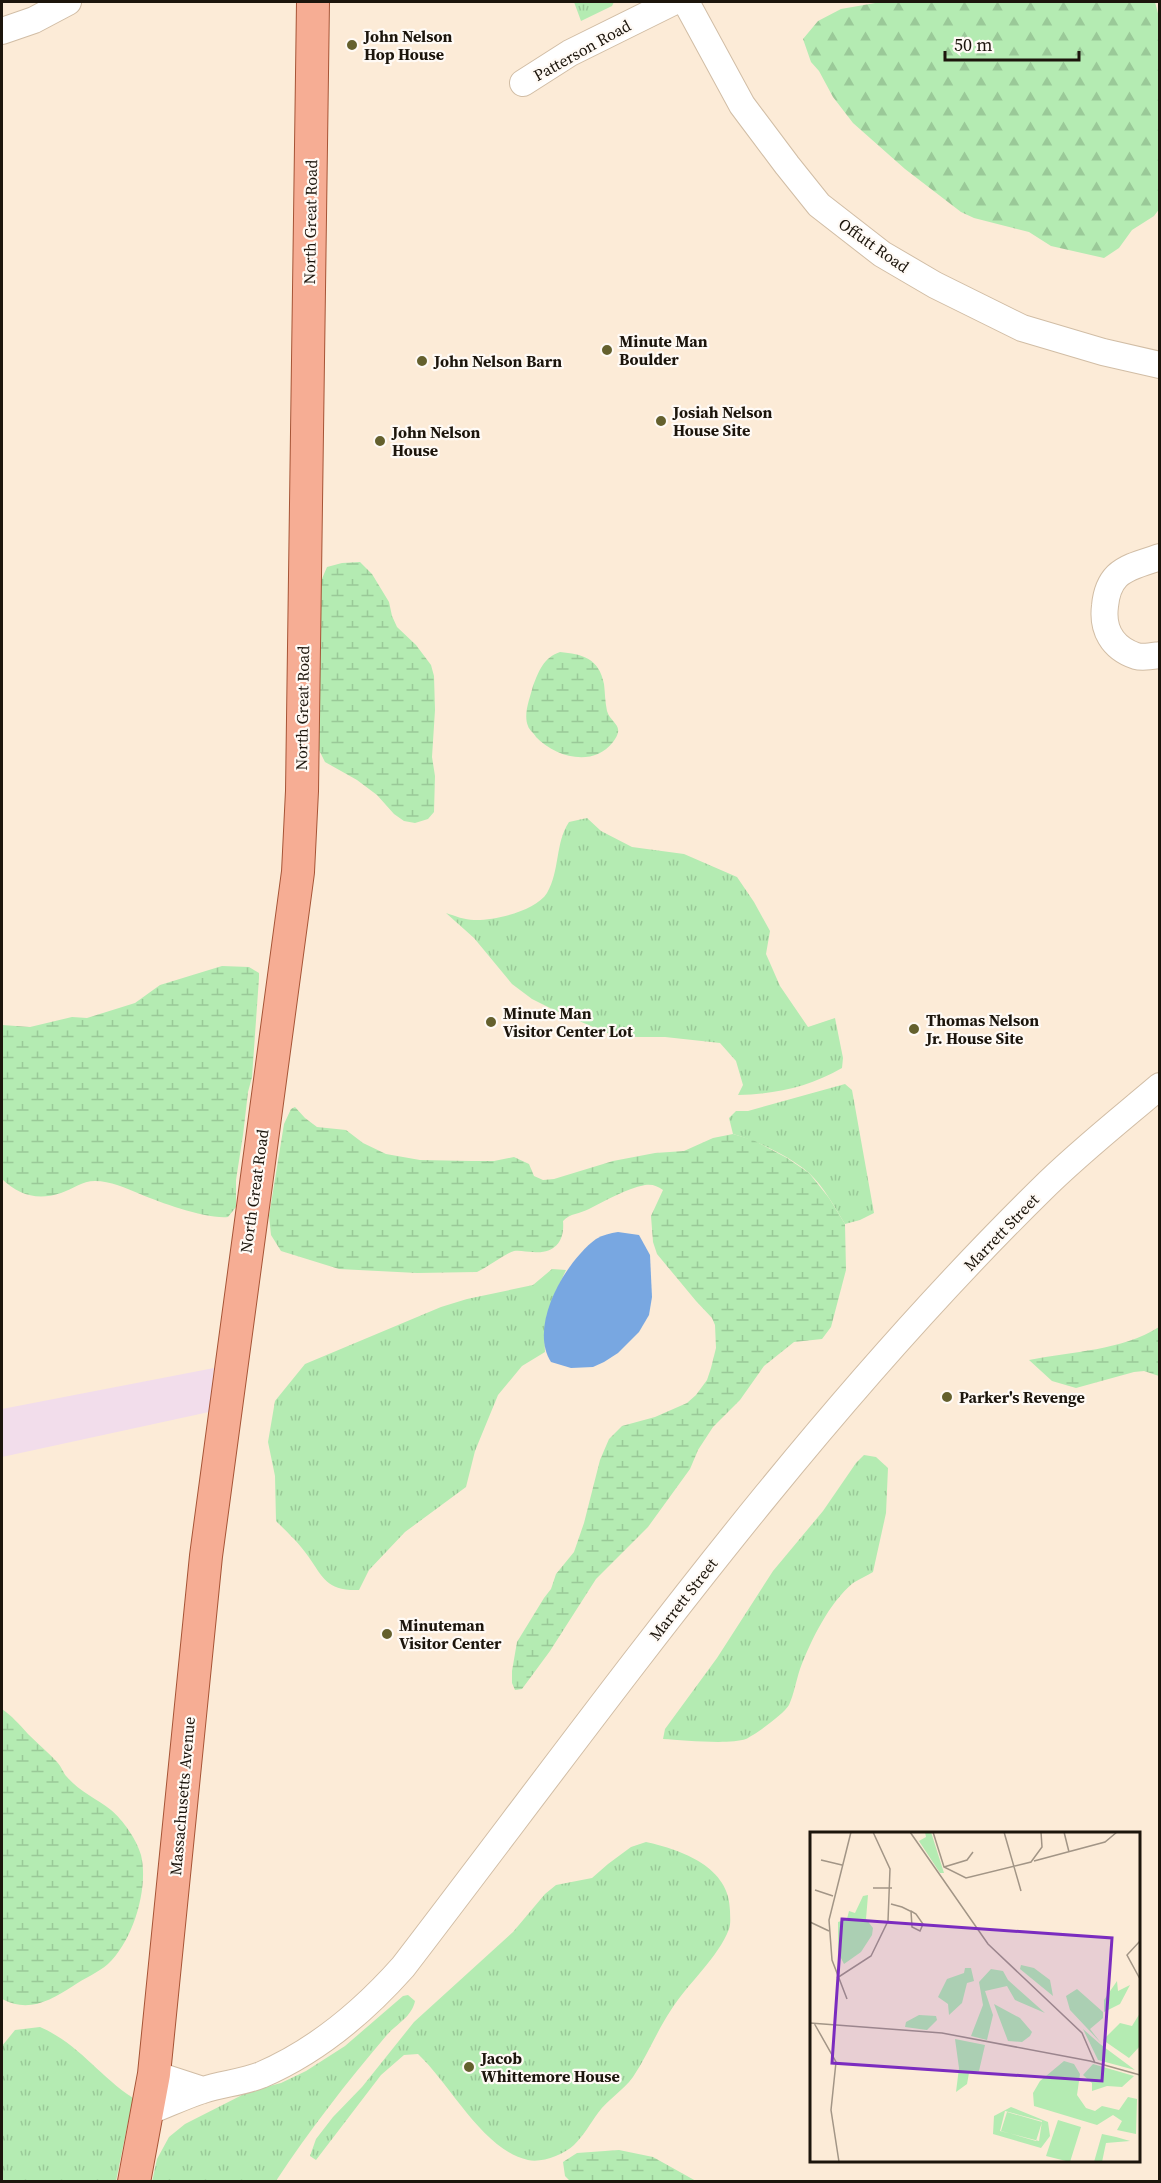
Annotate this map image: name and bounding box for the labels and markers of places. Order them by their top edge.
place label: John Nelson Hop House [363,25,453,65]
marker: John Nelson Hop House [345,38,359,52]
place label: Minute Man Boulder [619,330,708,370]
marker: Minute Man Boulder [600,343,614,357]
place label: John Nelson Barn [433,350,562,372]
marker: John Nelson Barn [415,354,429,368]
place label: Josiah Nelson House Site [672,401,773,441]
marker: Josiah Nelson House Site [654,414,668,428]
place label: John Nelson House [391,421,481,461]
marker: John Nelson House [373,434,387,448]
place label: Minute Man Visitor Center Lot [503,1002,633,1042]
place label: Thomas Nelson Jr. House Site [925,1009,1039,1049]
marker: Minute Man Visitor Center Lot [484,1015,498,1029]
marker: Thomas Nelson Jr. House Site [907,1022,921,1036]
place label: Parker's Revenge [959,1386,1085,1408]
marker: Parker's Revenge [940,1390,954,1404]
place label: Minuteman Visitor Center [399,1614,502,1654]
marker: Minuteman Visitor Center [380,1627,394,1641]
place label: Jacob Whittemore House [480,2047,620,2087]
marker: Jacob Whittemore House [462,2060,476,2074]

